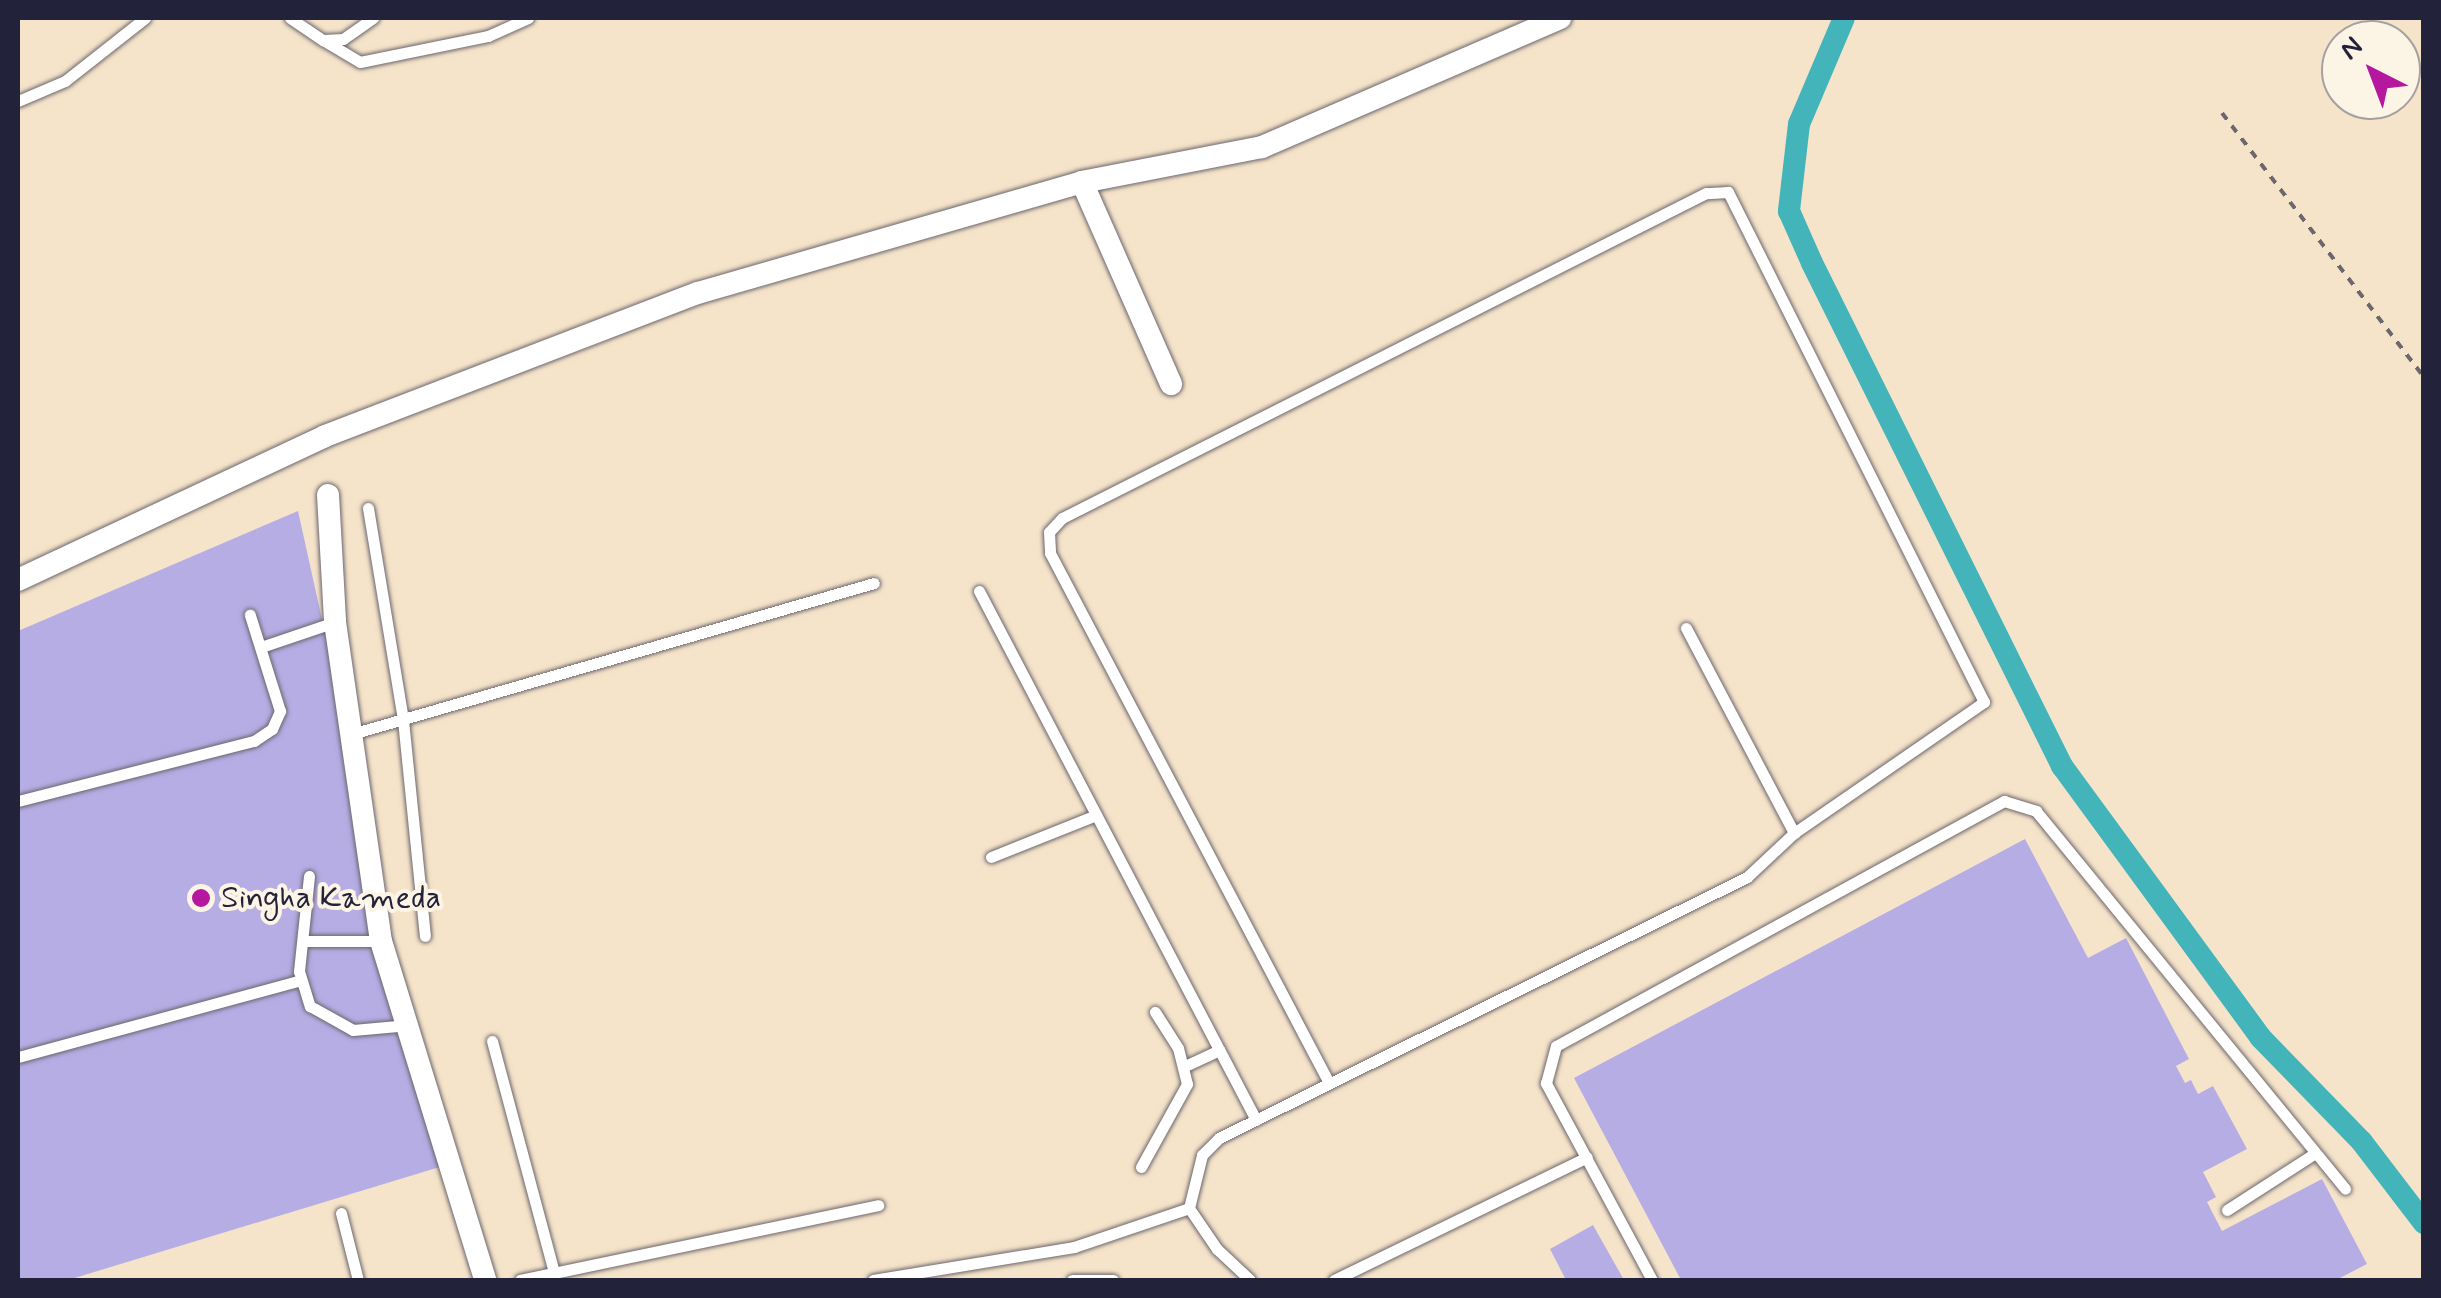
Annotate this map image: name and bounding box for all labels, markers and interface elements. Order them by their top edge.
north arrow [2321,20,2421,120]
text: N [2333,29,2371,69]
place label: Singha Kameda [221,879,440,917]
marker: Singha Kameda [190,887,212,909]

